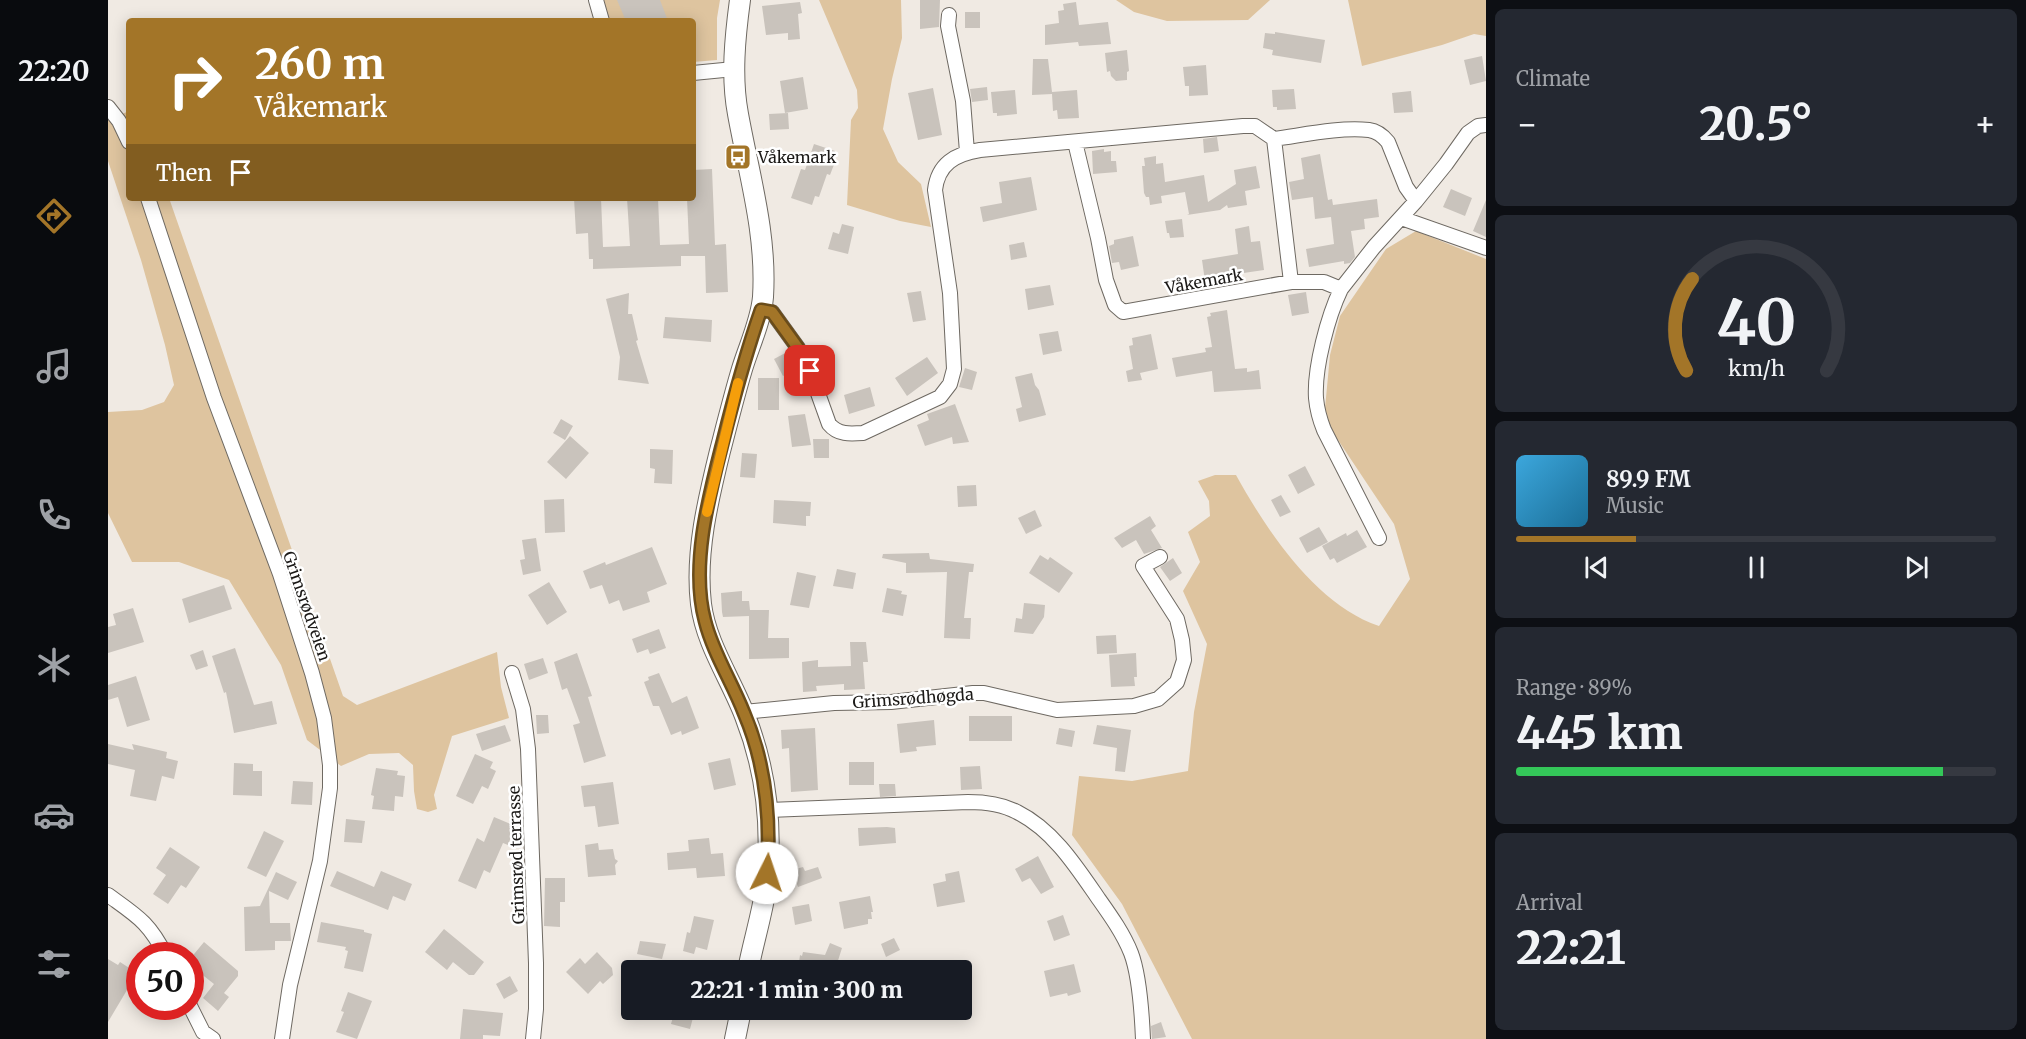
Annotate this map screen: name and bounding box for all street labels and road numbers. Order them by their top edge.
street label: Våkemark [1163,264,1245,298]
street label: Grimsrødveien [279,548,335,664]
street label: Grimsrødhøgda [852,684,975,712]
street label: Grimsrød terrasse [504,785,528,925]

